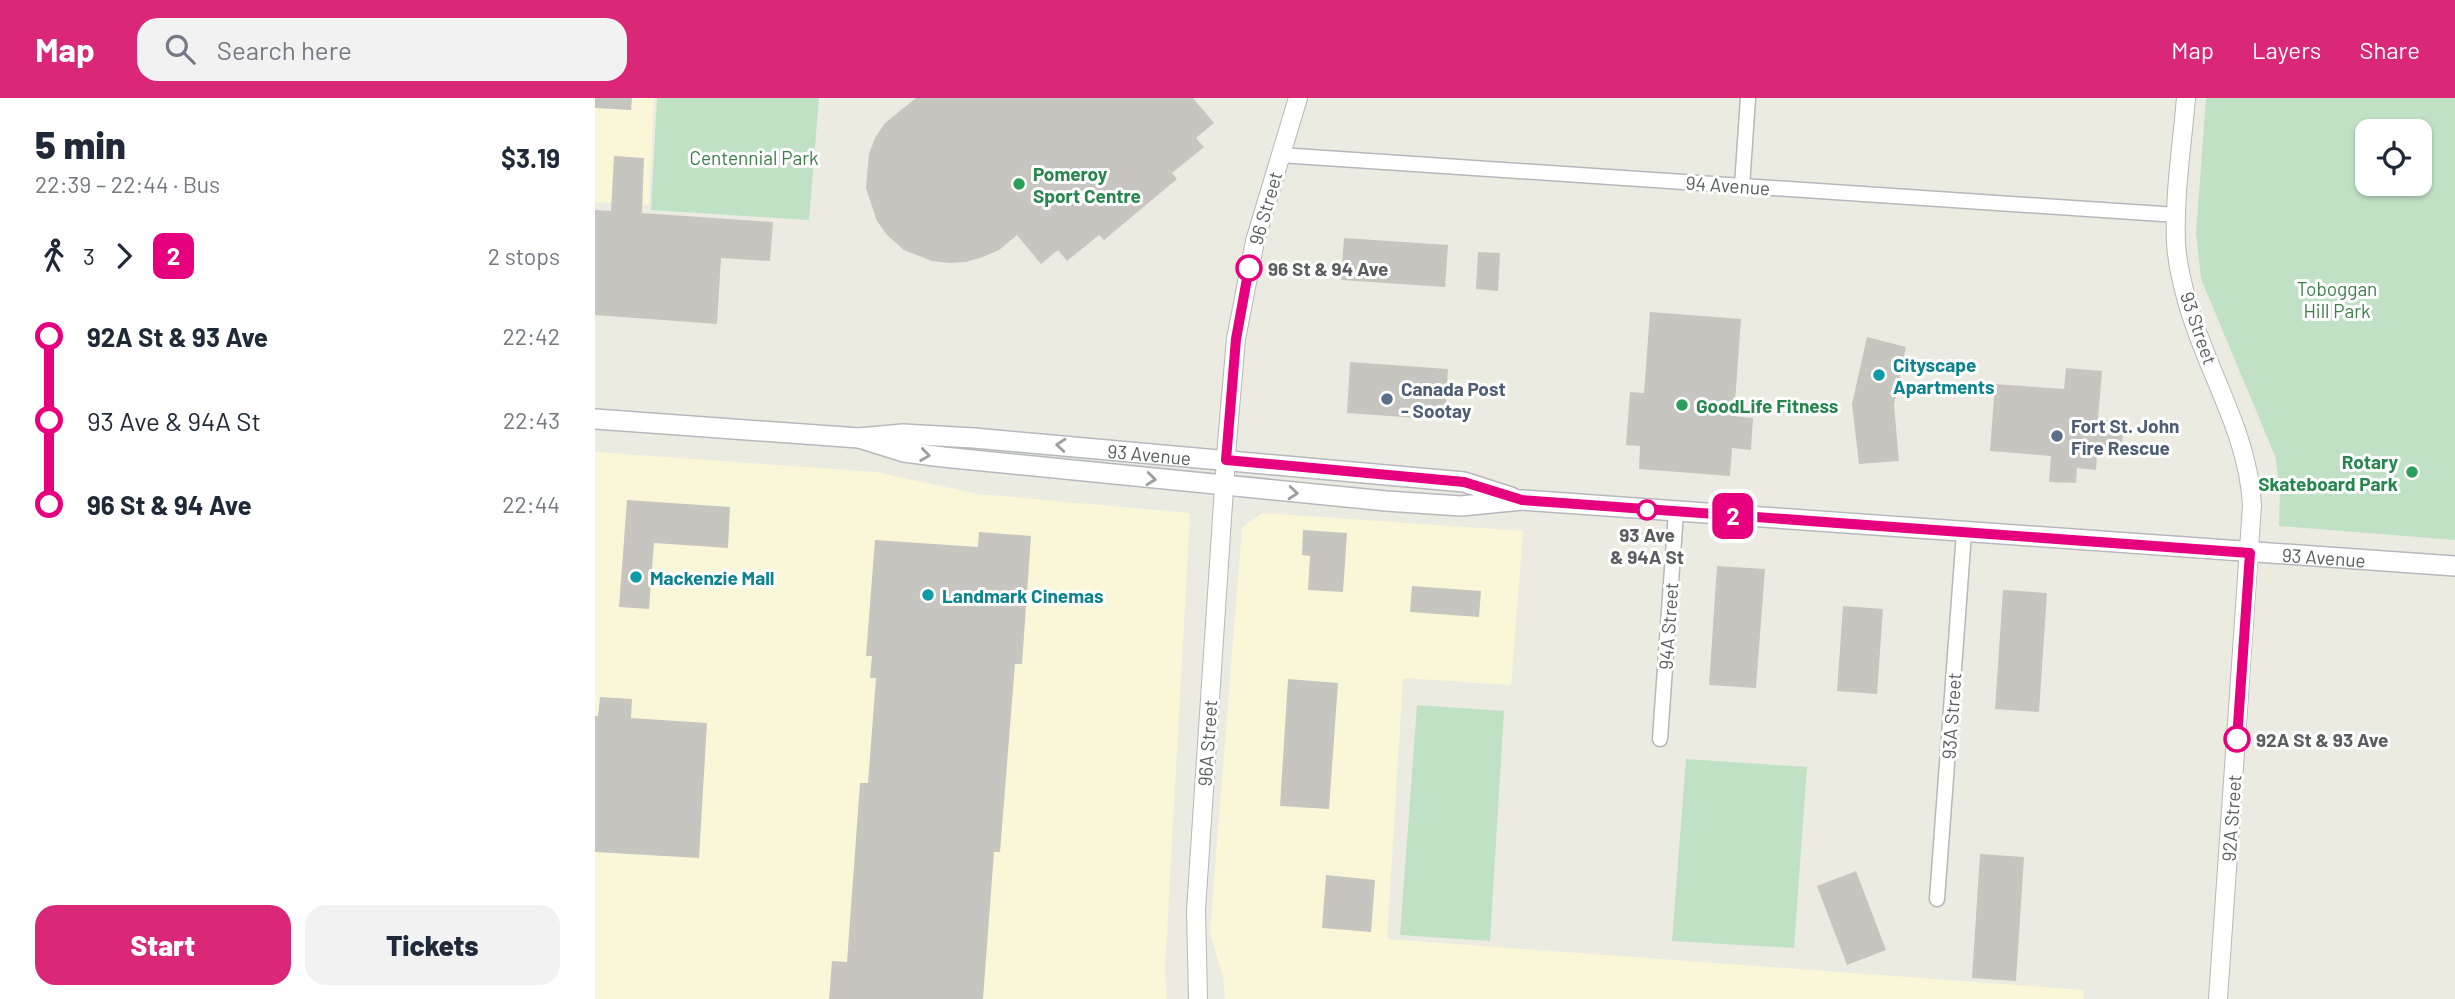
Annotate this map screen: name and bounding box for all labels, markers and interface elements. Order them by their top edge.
search box [137,18,627,81]
text: Map [35,29,95,69]
icon: search [161,30,199,68]
text: Search here [217,34,352,65]
text: Map [2171,35,2214,64]
text: Layers [2252,35,2321,64]
text: Share [2359,35,2420,64]
map controls [2355,119,2432,196]
button: locate [2355,119,2432,196]
text: 5 min [35,121,126,167]
text: $3.19 [501,142,560,173]
park label: Centennial Park [689,146,819,169]
place label: Pomeroy Sport Centre [1033,162,1141,207]
street label: 96 Street [1244,169,1286,247]
text: 22:39 – 22:44 · Bus [35,170,220,198]
street label: 94 Avenue [1685,171,1771,199]
marker: Pomeroy Sport Centre [1011,176,1027,192]
icon: walk [35,237,73,275]
icon: forward [105,237,143,275]
text: 2 [167,241,180,270]
text: 3 [83,242,95,270]
text: 2 stops [488,242,560,270]
marker: 96 St & 94 Ave [1236,255,1262,281]
place label: 96 St & 94 Ave [1268,257,1388,280]
park label: Toboggan Hill Park [2297,277,2377,322]
street label: 93 Street [2176,289,2222,367]
text: 92A St & 93 Ave [87,321,268,352]
text: 22:42 [503,322,560,350]
place label: Cityscape Apartments [1893,353,1995,398]
marker: Cityscape Apartments [1871,367,1887,383]
place label: Canada Post - Sootay [1401,377,1506,422]
marker: Canada Post - Sootay [1379,391,1395,407]
place label: GoodLife Fitness [1696,394,1838,417]
marker: GoodLife Fitness [1674,397,1690,413]
text: 93 Ave & 94A St [87,405,261,436]
text: 22:43 [503,406,560,434]
place label: Fort St. John Fire Rescue [2071,414,2179,459]
marker: Fort St. John Fire Rescue [2049,428,2065,444]
one-way arrow [1055,438,1066,453]
street label: 93 Avenue [1106,439,1192,469]
one-way arrow [919,447,931,462]
place label: Rotary Skateboard Park [2258,450,2398,495]
marker: Rotary Skateboard Park [2404,464,2420,480]
one-way arrow [1146,471,1157,486]
one-way arrow [1287,485,1299,500]
text: 96 St & 94 Ave [87,489,252,520]
text: 22:44 [502,490,560,518]
line badge: 2 [1710,493,1756,539]
marker: 93 Ave & 94A St [1637,500,1657,520]
text: 2 [1726,501,1740,530]
place label: 93 Ave & 94A St [1610,523,1684,568]
street label: 93 Avenue [2281,542,2367,571]
place label: Mackenzie Mall [650,566,775,589]
marker: Mackenzie Mall [628,569,644,585]
street label: 94A Street [1653,582,1683,670]
place label: Landmark Cinemas [942,584,1104,607]
marker: Landmark Cinemas [920,587,936,603]
street label: 93A Street [1936,672,1966,760]
street label: 96A Street [1192,699,1222,787]
marker: 92A St & 93 Ave [2224,726,2250,752]
place label: 92A St & 93 Ave [2256,728,2388,751]
street label: 92A Street [2216,774,2246,862]
button: Start [35,905,291,985]
button: Tickets [305,905,560,985]

